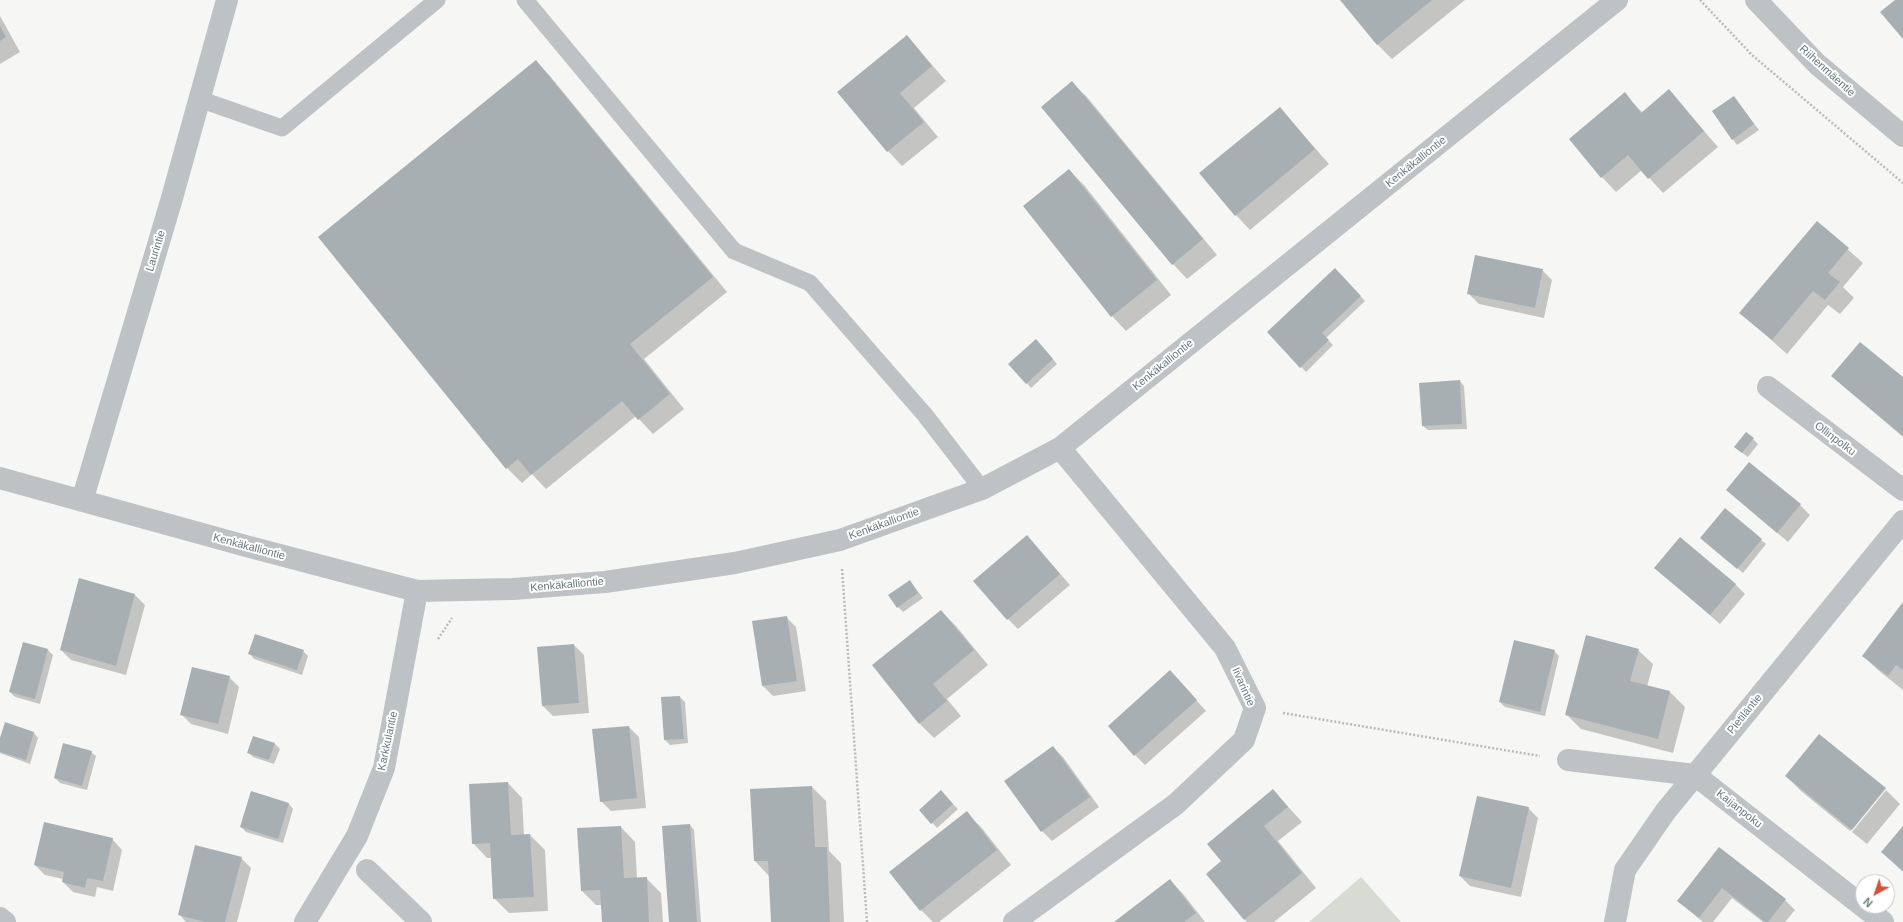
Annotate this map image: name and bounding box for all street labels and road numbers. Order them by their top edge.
street label: Riihenmäentie [1796,43,1858,99]
street label: Kenkäkalliontie [1383,134,1449,190]
street label: Laurintie [144,229,168,273]
street label: Kenkäkalliontie [1130,337,1196,393]
street label: Ollinpolku [1812,419,1858,459]
street label: Kenkäkalliontie [847,505,921,543]
street label: Kenkäkalliontie [212,531,286,563]
street label: Kenkäkalliontie [530,575,604,595]
street label: Iivarintie [1229,666,1257,708]
street label: Pietiläntie [1725,691,1765,737]
street label: Karkkulantie [375,710,401,772]
street label: Kaijanpoku [1713,787,1765,831]

